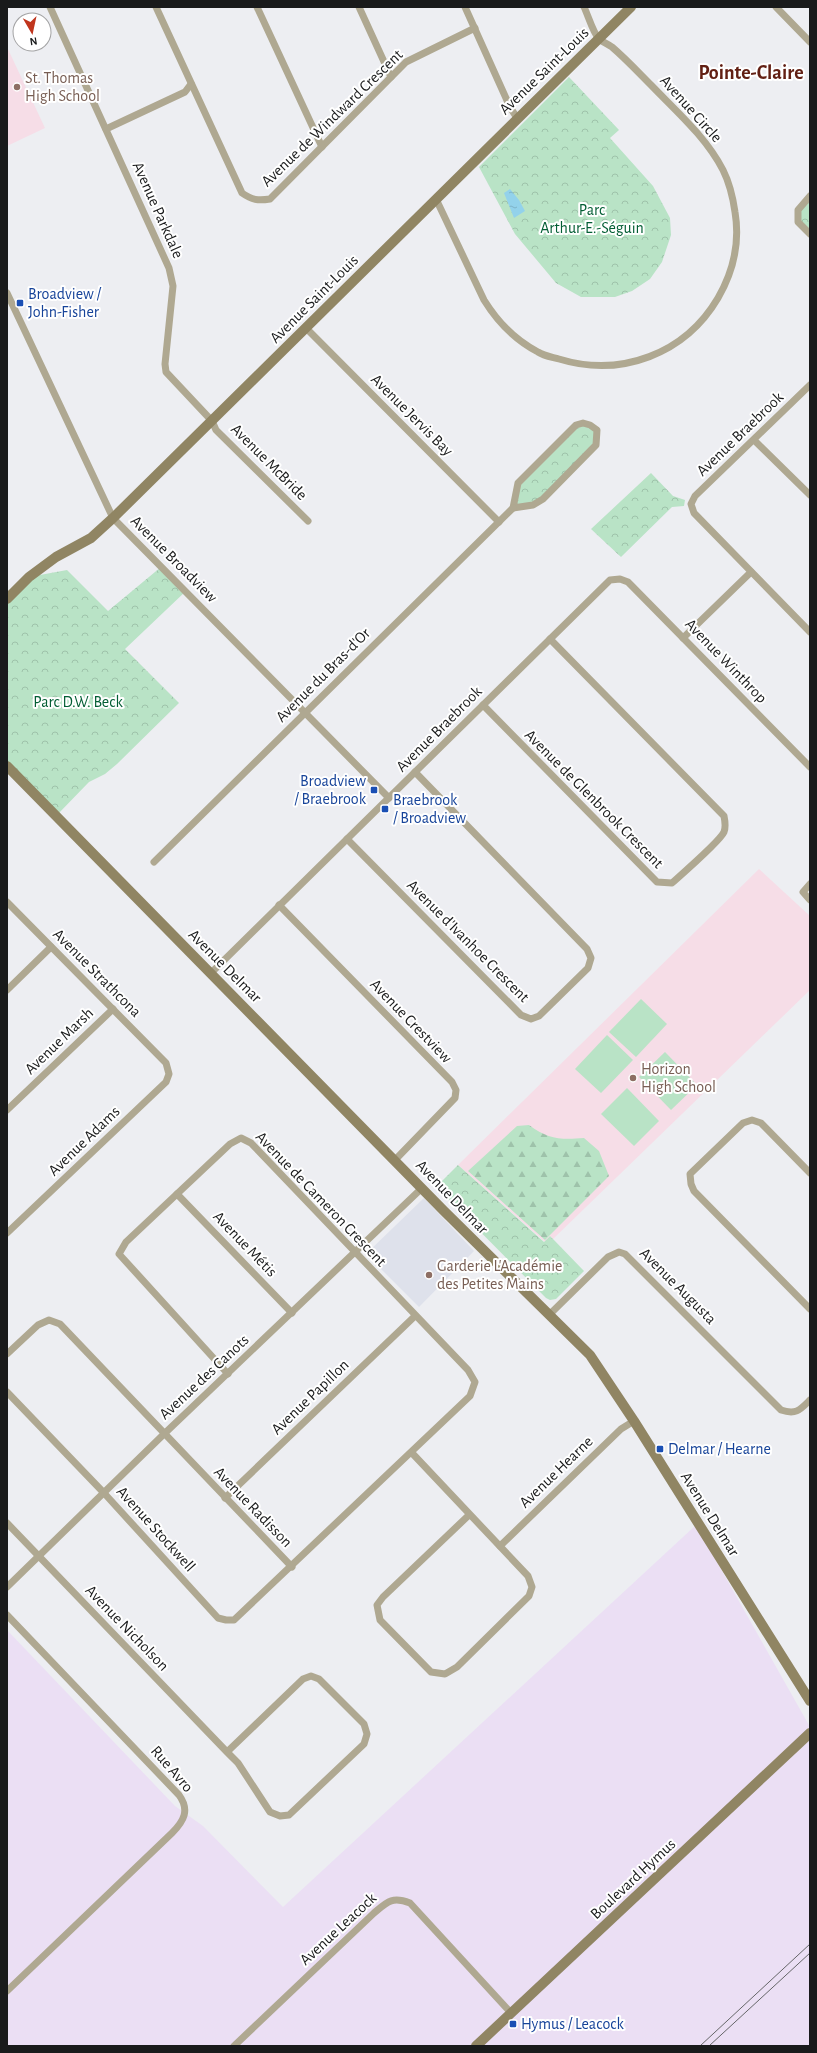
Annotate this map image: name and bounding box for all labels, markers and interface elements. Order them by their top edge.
north arrow [12,12,52,52]
street label: Avenue Saint-Louis [496,24,592,118]
text: N [29,35,38,47]
street label: Avenue de Windward Crescent [258,46,406,190]
district label: Pointe-Claire [698,63,804,83]
place label: St. Thomas High School [25,70,100,104]
street label: Avenue Circle [657,72,725,146]
marker: St. Thomas High School [12,82,22,92]
street label: Avenue Parkdale [130,159,186,261]
park label: Parc Arthur-E.-Séguin [540,202,644,236]
street label: Avenue Saint-Louis [267,252,361,346]
place label: Broadview / John-Fisher [28,286,102,320]
marker: Broadview / John-Fisher [15,298,25,308]
street label: Avenue Jervis Bay [367,371,456,460]
street label: Avenue Braebrook [694,388,787,479]
street label: Avenue McBride [228,421,310,503]
street label: Avenue Broadview [128,513,221,606]
street label: Avenue Winthrop [682,616,770,706]
street label: Avenue du Bras-d'Or [273,624,374,725]
street label: Avenue Braebrook [393,683,485,775]
park label: Parc D.W. Beck [33,694,123,710]
street label: Avenue de Glenbrook Crescent [522,727,666,871]
place label: Broadview / Braebrook [294,773,367,807]
marker: Broadview / Braebrook [369,785,379,795]
place label: Braebrook / Broadview [393,792,466,826]
marker: Braebrook / Broadview [380,804,390,814]
street label: Avenue d'Ivanhoe Crescent [404,877,532,1005]
street label: Avenue Strathcona [50,926,144,1020]
street label: Avenue Delmar [185,926,265,1006]
street label: Avenue Crestview [367,976,455,1066]
street label: Avenue Marsh [22,1005,96,1077]
place label: Horizon High School [641,1061,716,1095]
marker: Horizon High School [628,1073,638,1083]
street label: Avenue Adams [45,1103,123,1179]
street label: Avenue de Cameron Crescent [253,1129,389,1269]
street label: Avenue Delmar [413,1157,492,1238]
street label: Avenue Métis [210,1208,280,1280]
street label: Avenue Augusta [637,1245,719,1327]
place label: Garderie L'Académie des Petites Mains [437,1258,562,1292]
marker: Garderie L'Académie des Petites Mains [424,1270,434,1280]
street label: Avenue des Canots [156,1331,252,1422]
street label: Avenue Papillon [268,1356,352,1438]
street label: Avenue Hearne [516,1433,596,1511]
place label: Delmar / Hearne [668,1441,771,1457]
marker: Delmar / Hearne [655,1444,665,1454]
street label: Avenue Radisson [211,1464,295,1550]
street label: Avenue Delmar [678,1469,743,1560]
street label: Avenue Stockwell [114,1483,198,1575]
street label: Avenue Nicholson [82,1582,172,1674]
street label: Rue Avro [148,1743,196,1795]
street label: Boulevard Hymus [587,1836,679,1923]
street label: Avenue Leacock [297,1889,380,1968]
place label: Hymus / Leacock [521,2016,624,2033]
marker: Hymus / Leacock [508,2019,518,2029]

